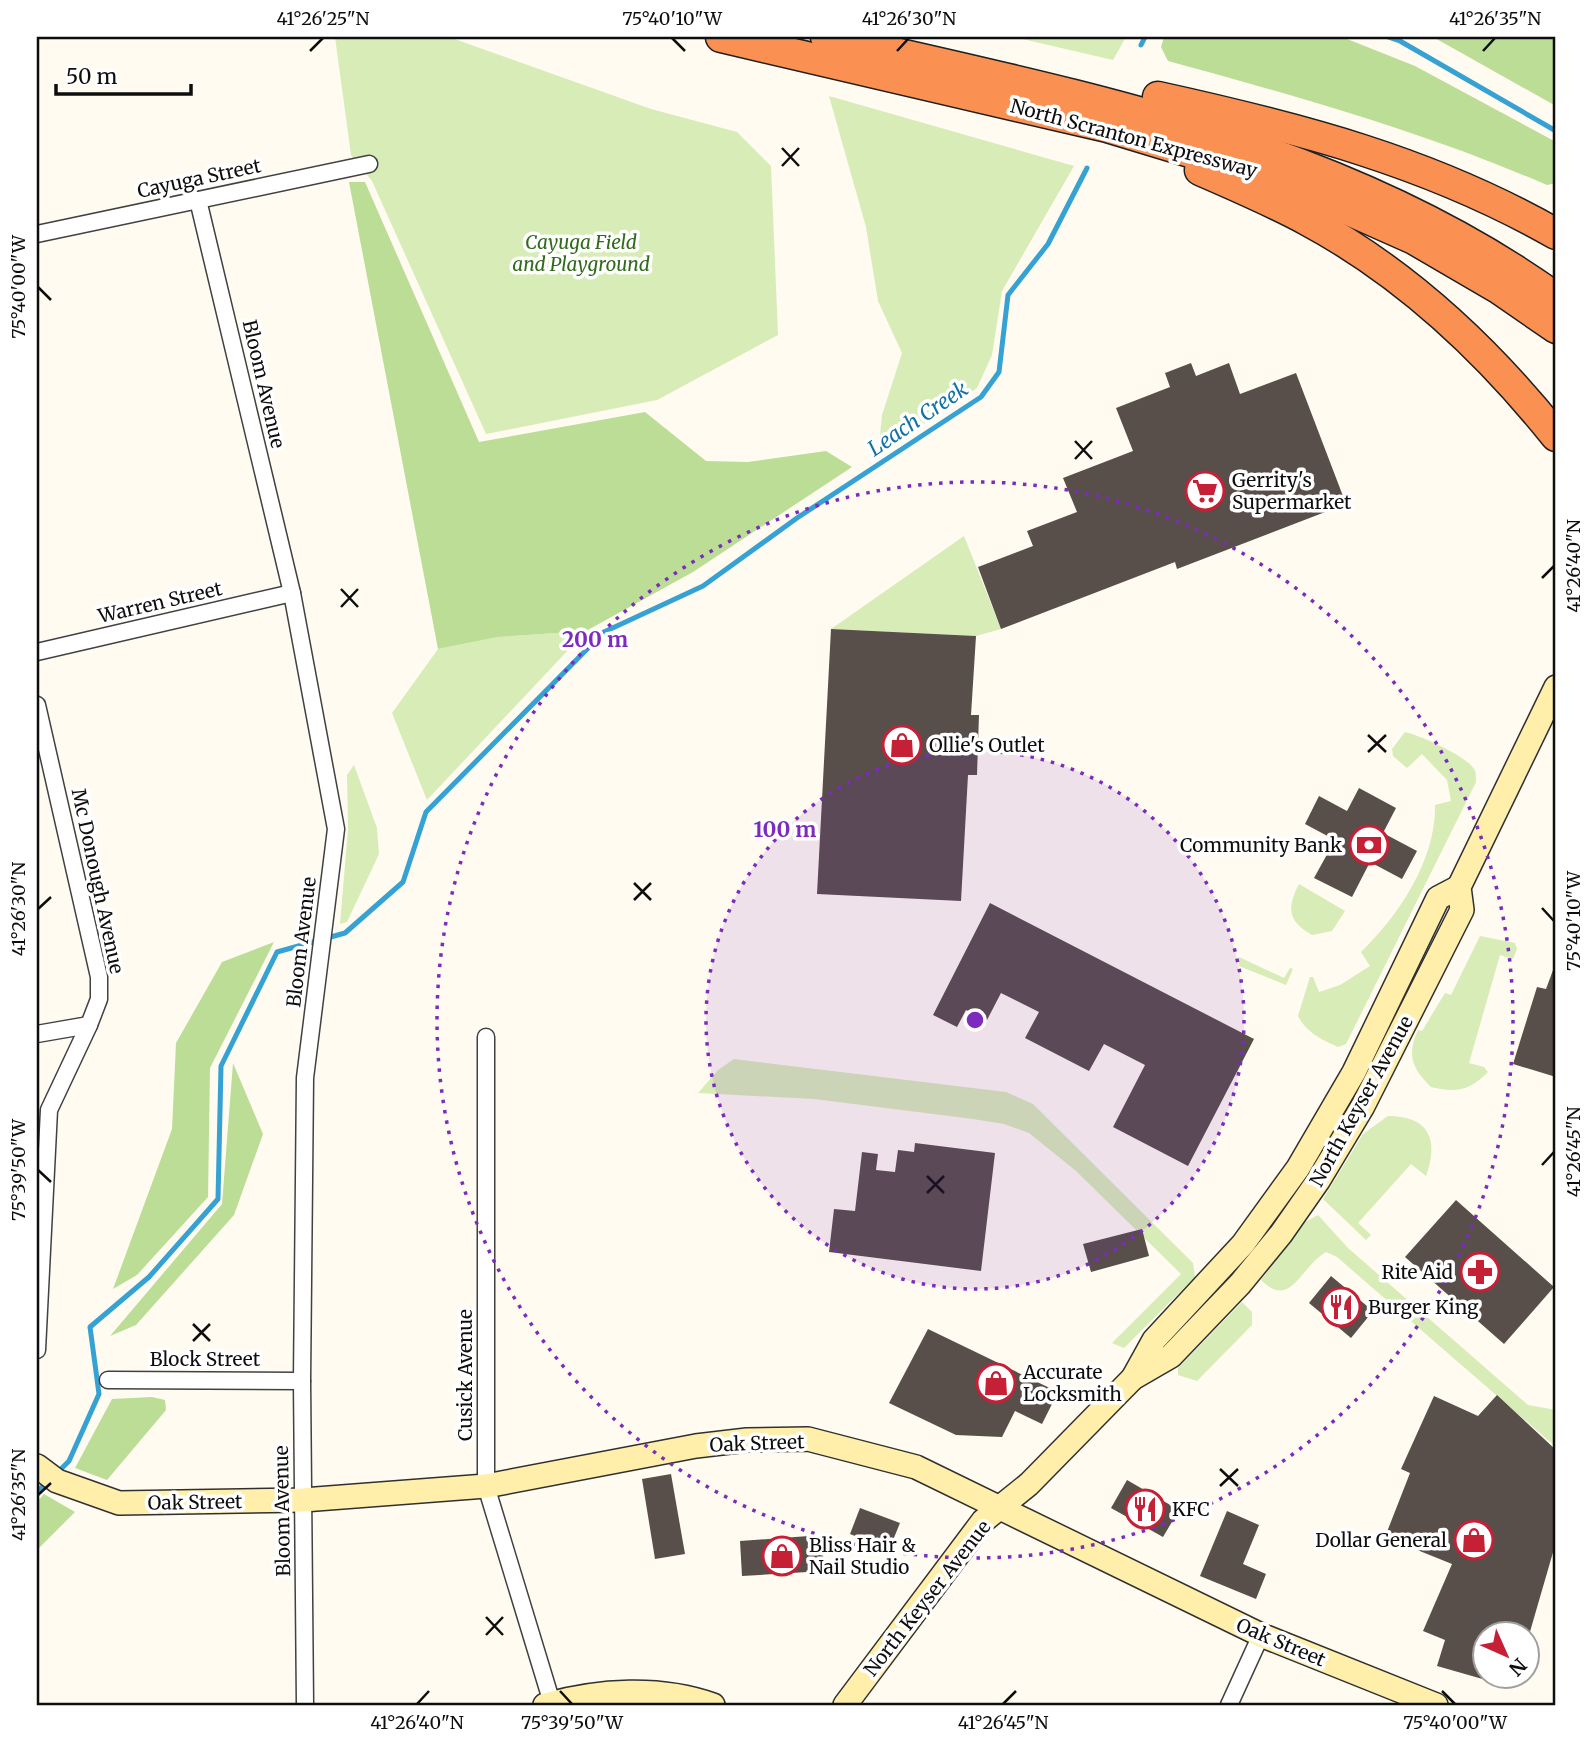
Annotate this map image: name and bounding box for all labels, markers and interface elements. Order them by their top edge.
text: 41°26'25"N [277,7,370,30]
text: 75°40'10"W [622,7,723,30]
text: 41°26'30"N [862,7,956,30]
text: 41°26'35"N [1449,7,1541,30]
scale bar [56,52,191,96]
text: 50 m [66,63,117,90]
street label: North Scranton Expressway [1008,93,1260,183]
street label: Cayuga Street [135,153,264,203]
park label: Cayuga Field and Playground [512,230,650,276]
text: 75°40'00"W [7,234,30,339]
street label: Bloom Avenue [238,317,290,451]
water label: Leach Creek [863,375,973,462]
place label: Gerrity's Supermarket [1232,468,1352,514]
supermarket icon: Gerrity's Supermarket [1184,470,1226,512]
text: 41°26'40"N [1562,519,1585,613]
street label: Warren Street [95,576,225,628]
text: 200 m [562,626,628,653]
shop icon: Ollie's Outlet [881,724,923,766]
place label: Ollie's Outlet [929,733,1045,757]
street label: Mc Donough Avenue [67,786,129,976]
text: 100 m [754,816,816,843]
bank icon: Community Bank [1348,824,1390,866]
place label: Community Bank [1180,833,1342,857]
text: 41°26'30"N [7,862,30,956]
text: 75°40'10"W [1562,870,1585,971]
street label: Bloom Avenue [281,875,321,1009]
centre of rings [963,1008,987,1032]
street label: North Keyser Avenue [1304,1011,1418,1191]
text: 41°26'45"N [1562,1107,1585,1197]
text: 75°39'50"W [7,1118,30,1221]
pharmacy icon: Rite Aid [1459,1251,1501,1293]
place label: Rite Aid [1381,1260,1453,1284]
restaurant icon: Burger King [1320,1286,1362,1328]
place label: Burger King [1368,1295,1479,1319]
street label: Cusick Avenue [453,1309,477,1441]
street label: Block Street [150,1347,261,1371]
place label: Accurate Locksmith [1022,1360,1122,1406]
shop icon: Accurate Locksmith [975,1362,1017,1404]
street label: Oak Street [709,1429,805,1457]
street label: Bloom Avenue [269,1445,295,1577]
text: 41°26'35"N [7,1449,30,1541]
restaurant icon: KFC [1124,1488,1166,1530]
street label: Oak Street [147,1489,243,1515]
place label: KFC [1172,1497,1210,1521]
street label: North Keyser Avenue [859,1515,995,1681]
shop icon: Dollar General [1453,1519,1495,1561]
place label: Dollar General [1315,1528,1447,1552]
place label: Bliss Hair & Nail Studio [809,1533,916,1579]
shop icon: Bliss Hair & Nail Studio [761,1535,803,1577]
street label: Oak Street [1233,1612,1330,1672]
north arrow [1470,1620,1540,1690]
text: N [1504,1653,1532,1681]
text: 41°26'40"N [370,1711,464,1734]
text: 75°39'50"W [521,1711,624,1734]
text: 41°26'45"N [958,1711,1048,1734]
text: 75°40'00"W [1403,1711,1508,1734]

